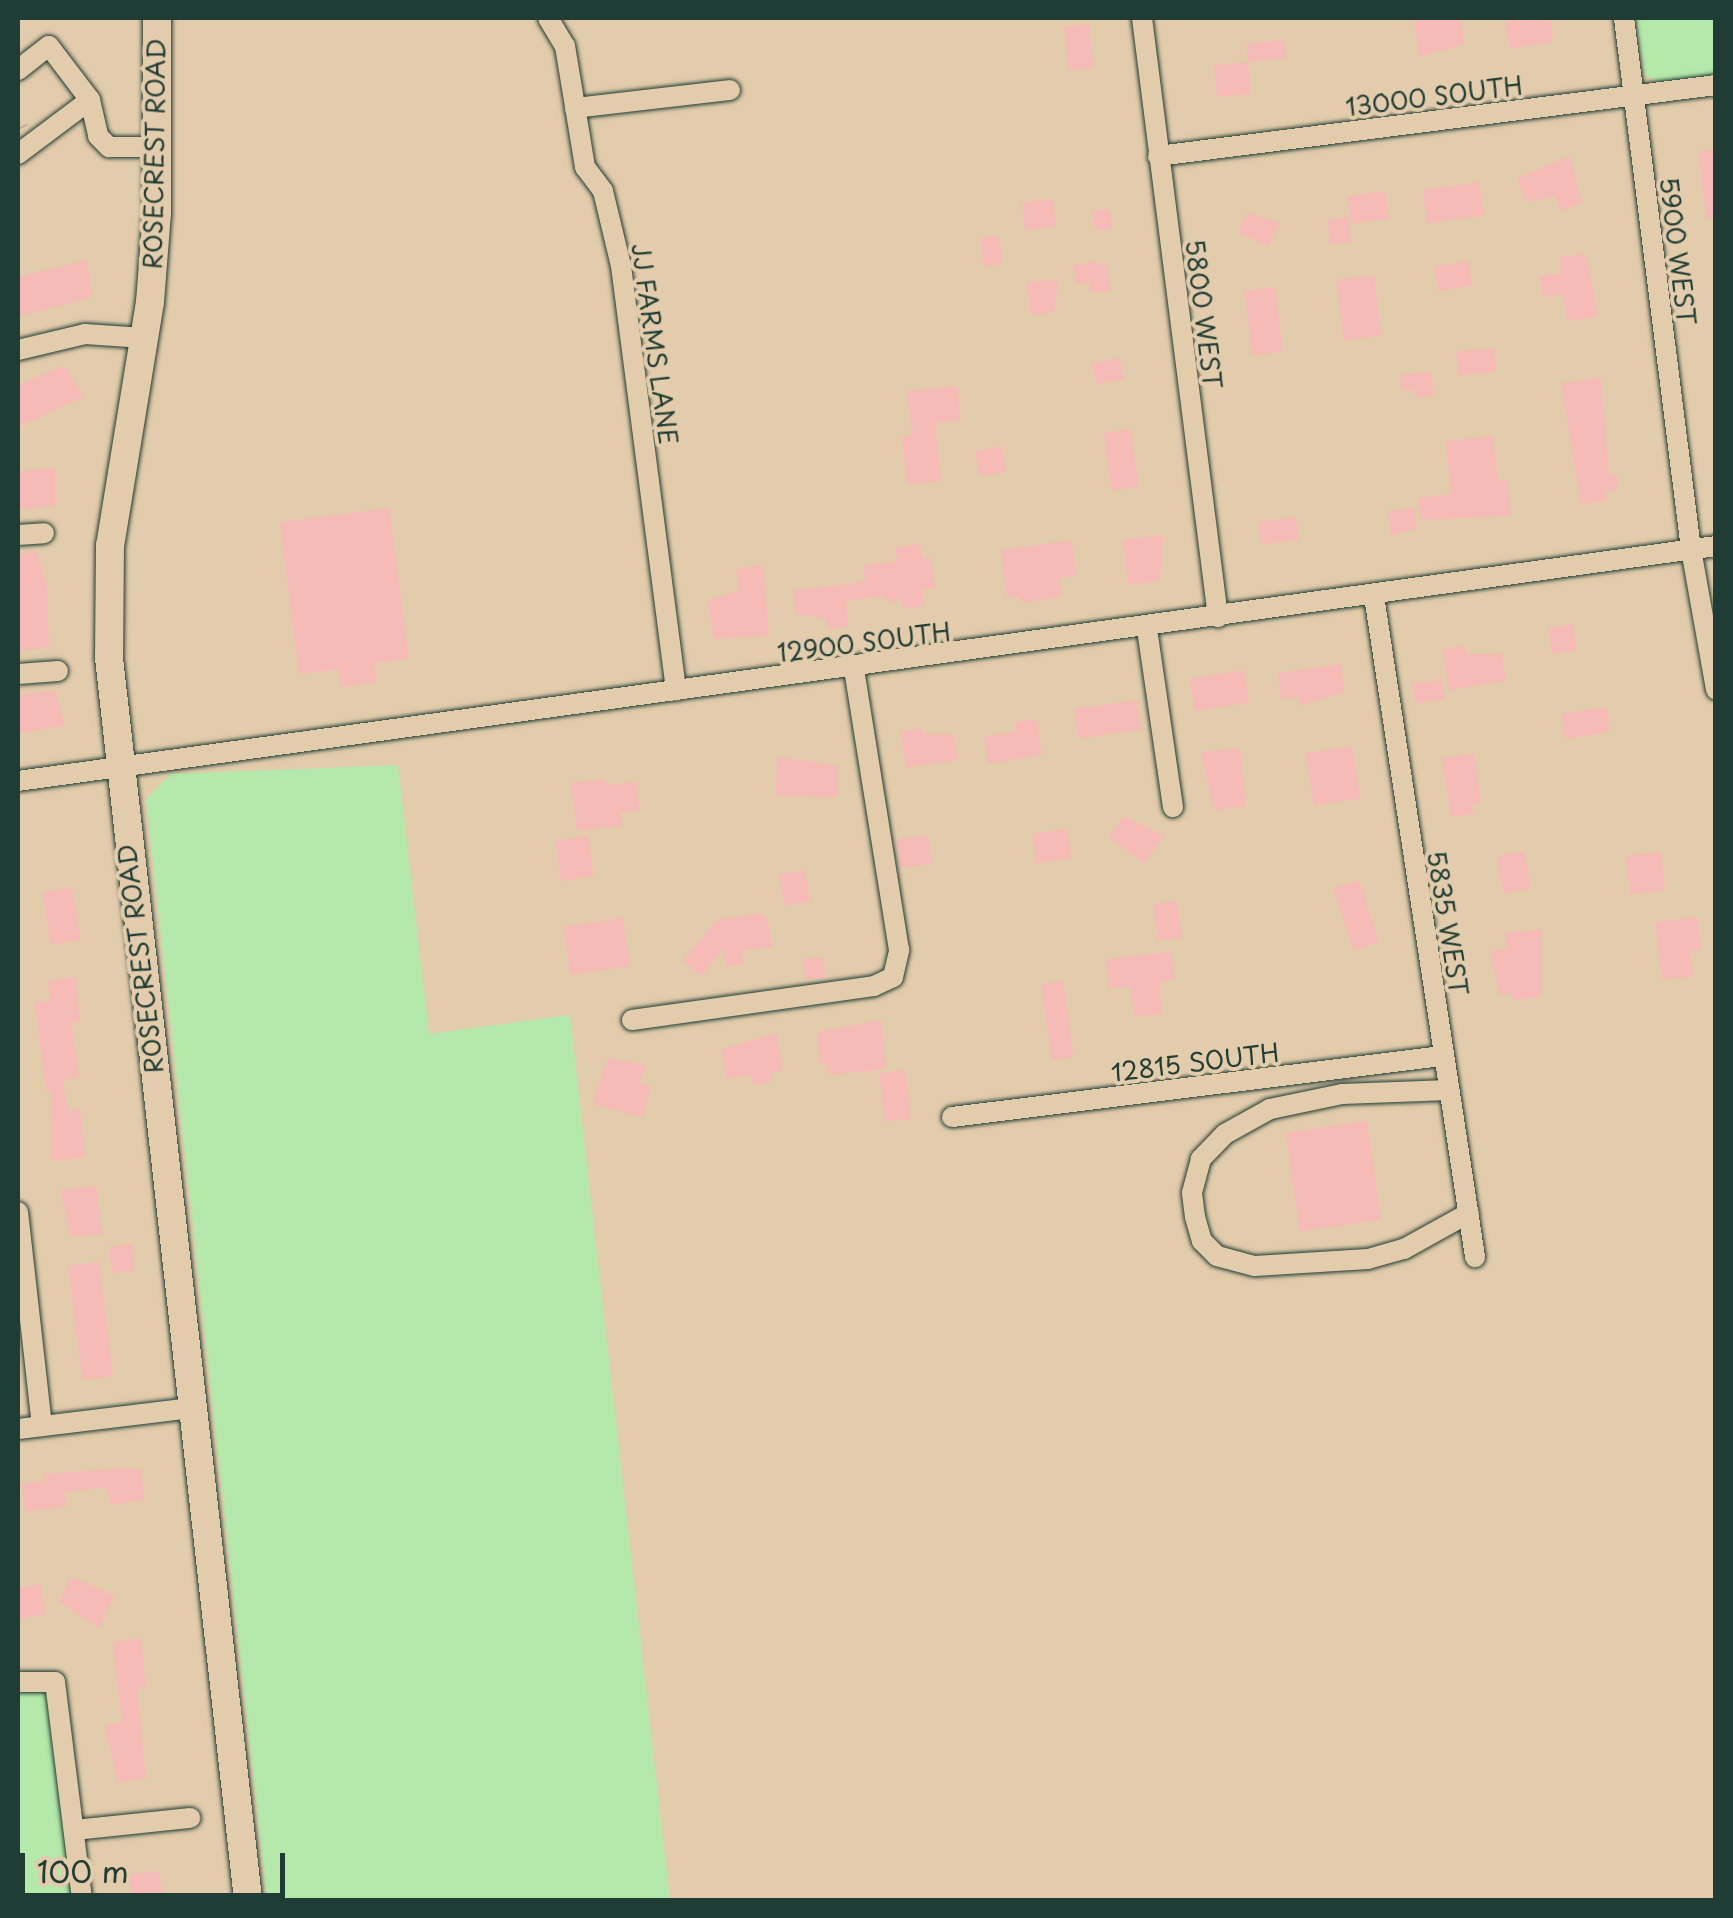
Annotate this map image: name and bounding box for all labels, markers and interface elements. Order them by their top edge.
street label: ROSECREST ROAD [137,38,171,270]
street label: 13000 SOUTH [1343,70,1525,122]
street label: 5900 WEST [1654,175,1702,327]
street label: 5800 WEST [1180,238,1228,390]
street label: JJ FARMS LANE [626,242,684,446]
street label: 12900 SOUTH [776,616,952,668]
street label: ROSECREST ROAD [111,842,169,1076]
street label: 5835 WEST [1422,849,1474,997]
street label: 12815 SOUTH [1110,1037,1280,1087]
scale bar [25,1833,290,1895]
text: 100 m [37,1848,129,1893]

